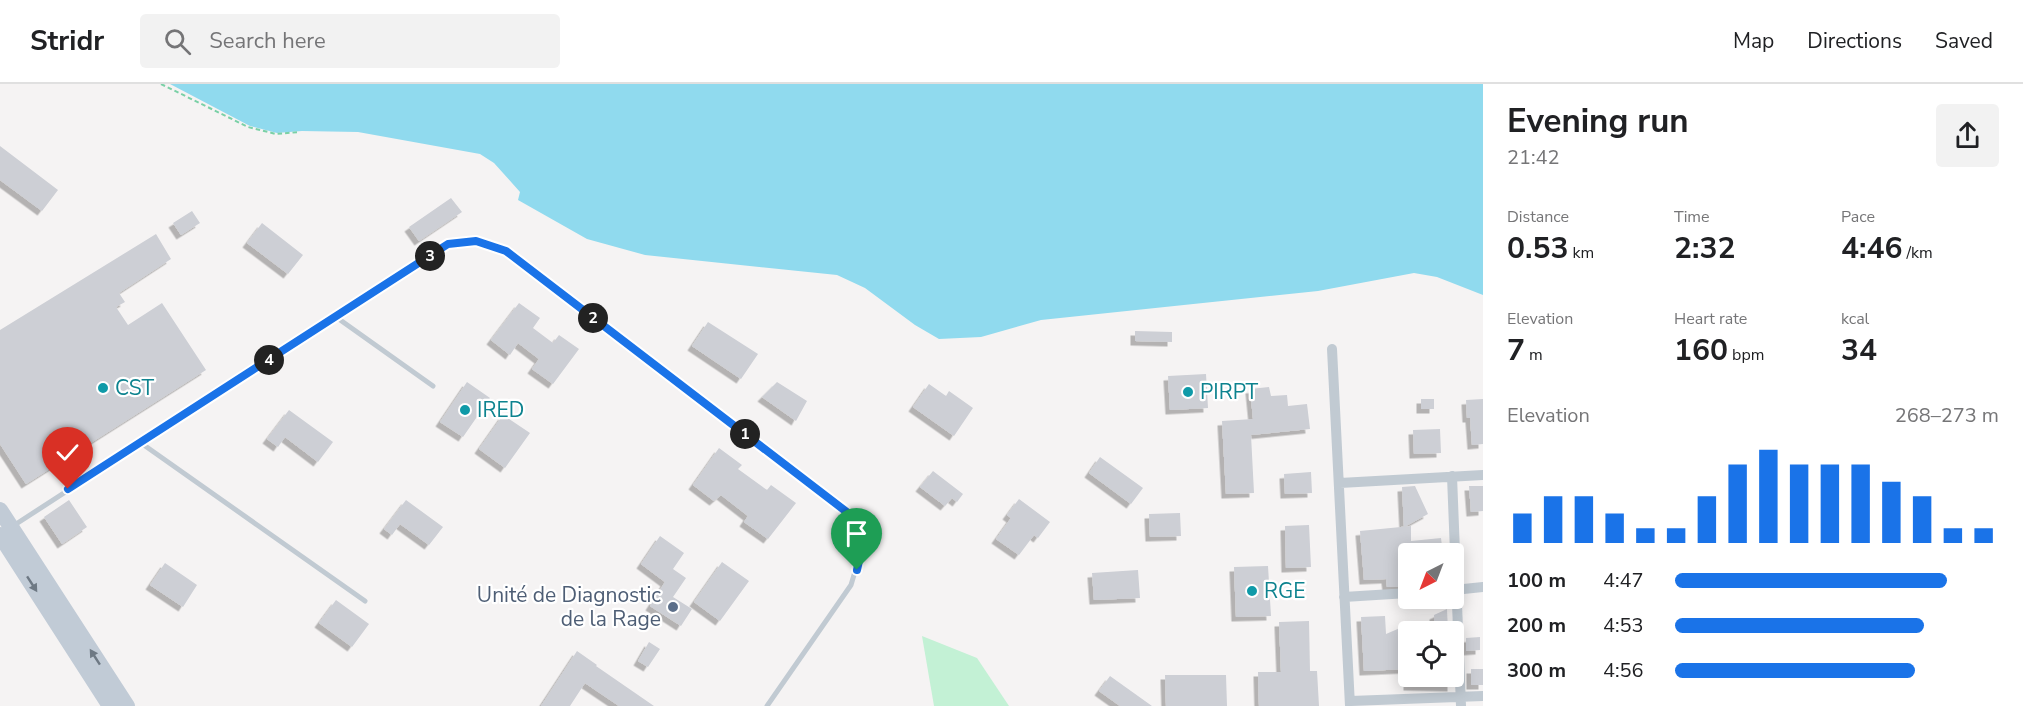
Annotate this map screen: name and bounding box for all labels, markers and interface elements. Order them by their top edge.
search box [140,14,560,68]
text: Stridr [30,22,104,60]
icon: search [161,25,194,58]
text: Search here [209,26,326,56]
text: Map [1733,27,1774,55]
text: Directions [1807,27,1902,55]
text: Saved [1935,27,1993,55]
text: Evening run [1507,99,1689,144]
button: share [1936,104,1999,167]
text: 21:42 [1507,144,1560,171]
text: Distance [1507,206,1569,228]
text: Time [1674,206,1710,228]
text: Pace [1841,206,1875,228]
text: 0.53 [1507,228,1568,269]
text: 2:32 [1674,228,1735,269]
text: 4:46 [1841,228,1902,269]
pin: 3 [415,241,445,271]
text: km [1568,242,1594,264]
text: /km [1902,242,1933,264]
text: 3 [425,245,435,267]
pin: 2 [578,303,608,333]
text: 2 [588,307,598,329]
text: Elevation [1507,308,1573,330]
text: Heart rate [1674,308,1747,330]
text: kcal [1841,308,1869,330]
text: 7 [1507,330,1525,371]
text: 160 [1674,330,1728,371]
text: 34 [1841,330,1877,371]
text: m [1525,344,1543,366]
text: bpm [1728,344,1764,366]
pin: 4 [254,345,284,375]
text: 4 [264,349,274,371]
place label: CST [115,374,154,402]
place label: PIRPT [1200,378,1259,406]
marker: CST [96,381,110,395]
marker: PIRPT [1181,385,1195,399]
place label: IRED [477,396,524,424]
text: Elevation [1507,402,1590,429]
text: 268–273 m [1895,402,1999,429]
marker: IRED [458,403,472,417]
pin: 1 [730,419,760,449]
text: 1 [740,423,750,445]
pin [42,427,93,489]
icon: check [51,436,84,469]
pin [831,508,882,570]
icon: arrive [840,517,873,550]
north arrow [1398,543,1464,609]
map controls [1398,543,1464,687]
text: 100 m [1507,567,1566,594]
text: 4:47 [1603,567,1644,594]
one-way arrow [26,576,37,592]
place label: RGE [1264,577,1305,605]
place label: Unité de Diagnostic de la Rage [477,581,661,633]
marker: RGE [1245,584,1259,598]
marker: Unité de Diagnostic de la Rage [666,600,680,614]
text: 200 m [1507,612,1566,639]
text: 4:53 [1603,612,1644,639]
button: locate [1398,621,1464,687]
one-way arrow [90,649,101,665]
text: 300 m [1507,657,1566,684]
text: 4:56 [1603,657,1644,684]

